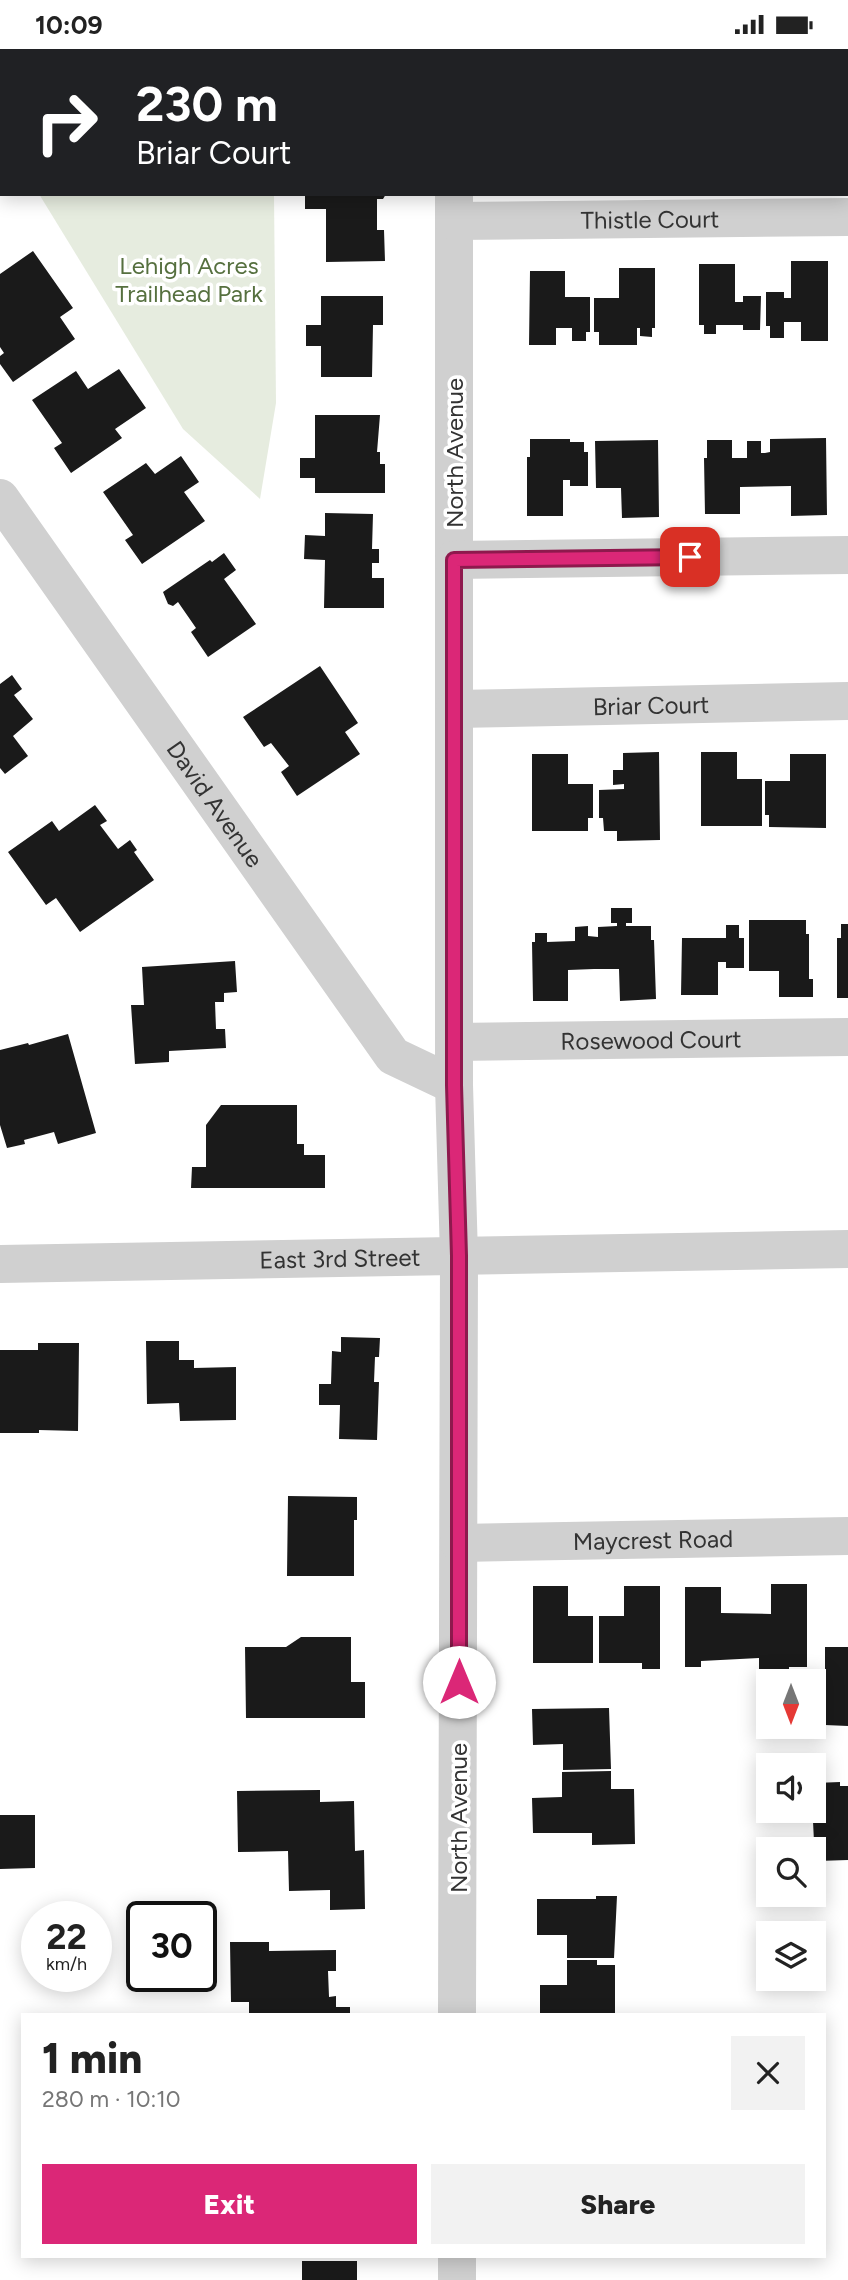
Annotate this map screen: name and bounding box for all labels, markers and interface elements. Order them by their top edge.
text: 10:09 [35,9,103,41]
text: 230 m [136,74,278,133]
icon: right [21,77,112,168]
text: Briar Court [136,134,291,172]
street label: Thistle Court [581,204,719,234]
park label: Lehigh Acres Trailhead Park [115,251,263,308]
street label: North Avenue [440,378,469,528]
pin [660,527,720,587]
icon: arrive [671,538,709,576]
street label: Briar Court [592,689,710,721]
street label: David Avenue [161,735,270,873]
street label: Rosewood Court [560,1024,742,1055]
street label: East 3rd Street [259,1242,421,1274]
street label: Maycrest Road [573,1524,733,1555]
position arrow [422,1645,496,1719]
north arrow [756,1669,826,1739]
map controls [756,1669,826,1991]
street label: North Avenue [444,1743,473,1893]
button: sound [756,1753,826,1823]
button: search [756,1837,826,1907]
speed limit sign: 30 [126,1901,217,1992]
text: 22 [46,1916,87,1958]
button: layers [756,1921,826,1991]
text: km/h [46,1953,87,1975]
text: 1 min [42,2033,142,2084]
button: close [731,2036,805,2110]
text: 280 m · 10:10 [42,2085,180,2113]
button: Exit [42,2164,417,2244]
button: Share [431,2164,805,2244]

